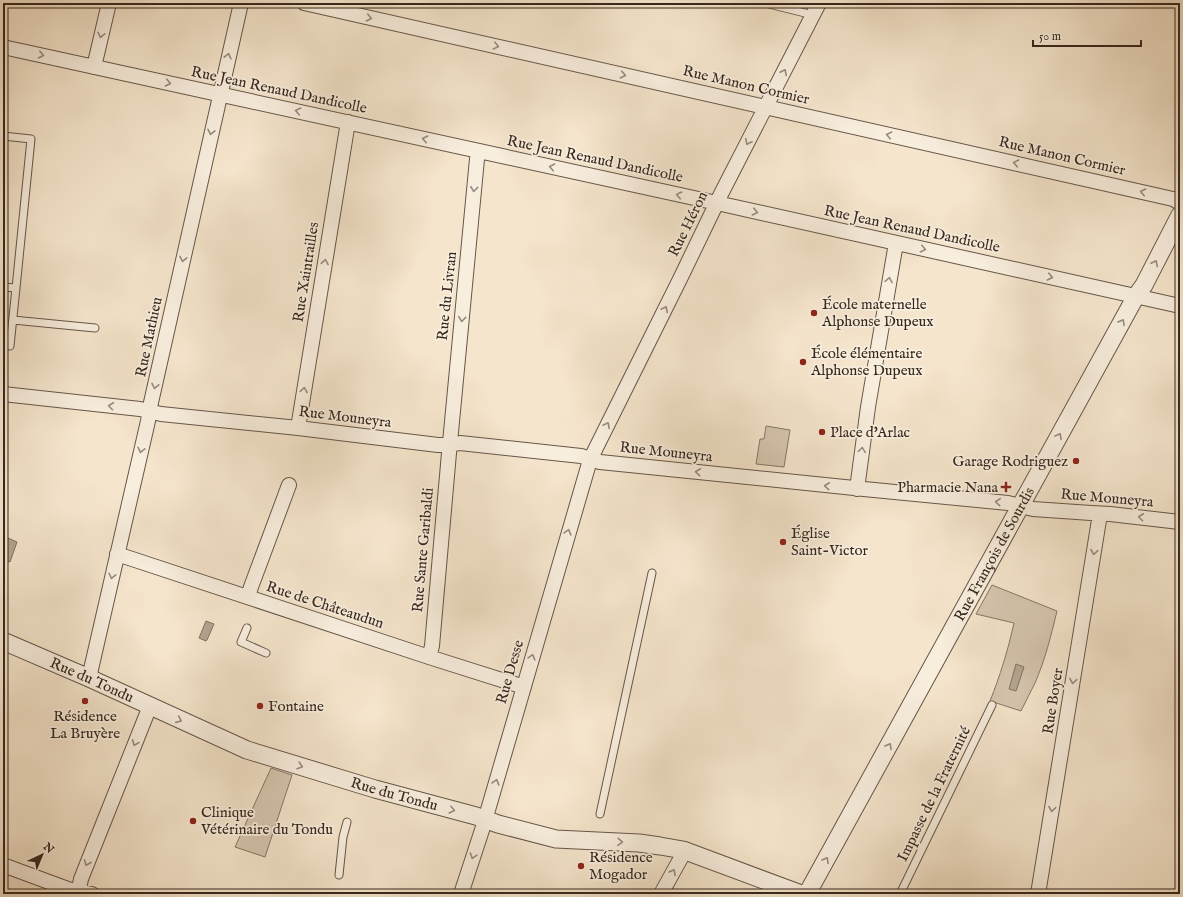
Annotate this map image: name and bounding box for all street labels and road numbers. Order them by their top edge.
street label: Rue Manon Cormier [681,61,812,109]
street label: Rue Jean Renaud Dandicolle [189,62,369,118]
street label: Rue Jean Renaud Dandicolle [505,131,685,187]
street label: Rue Manon Cormier [997,132,1128,180]
street label: Rue Héron [664,188,712,260]
street label: Rue Jean Renaud Dandicolle [822,201,1002,257]
street label: Rue Xaintrailles [289,220,323,324]
street label: Rue du Livran [433,250,461,342]
street label: Rue Mathieu [131,295,167,379]
street label: Rue Mouneyra [298,402,393,432]
street label: Rue Mouneyra [619,438,714,466]
street label: Rue François de Sourdis [950,484,1039,624]
street label: Rue Mouneyra [1060,484,1155,512]
street label: Rue Sante Garibaldi [408,487,438,613]
street label: Rue de Châteaudun [264,577,386,633]
street label: Rue Desse [492,638,528,706]
street label: Rue du Tondu [47,653,137,707]
street label: Rue Boyer [1038,666,1068,735]
street label: Impasse de la Fraternité [893,723,975,865]
street label: Rue du Tondu [348,773,440,815]

